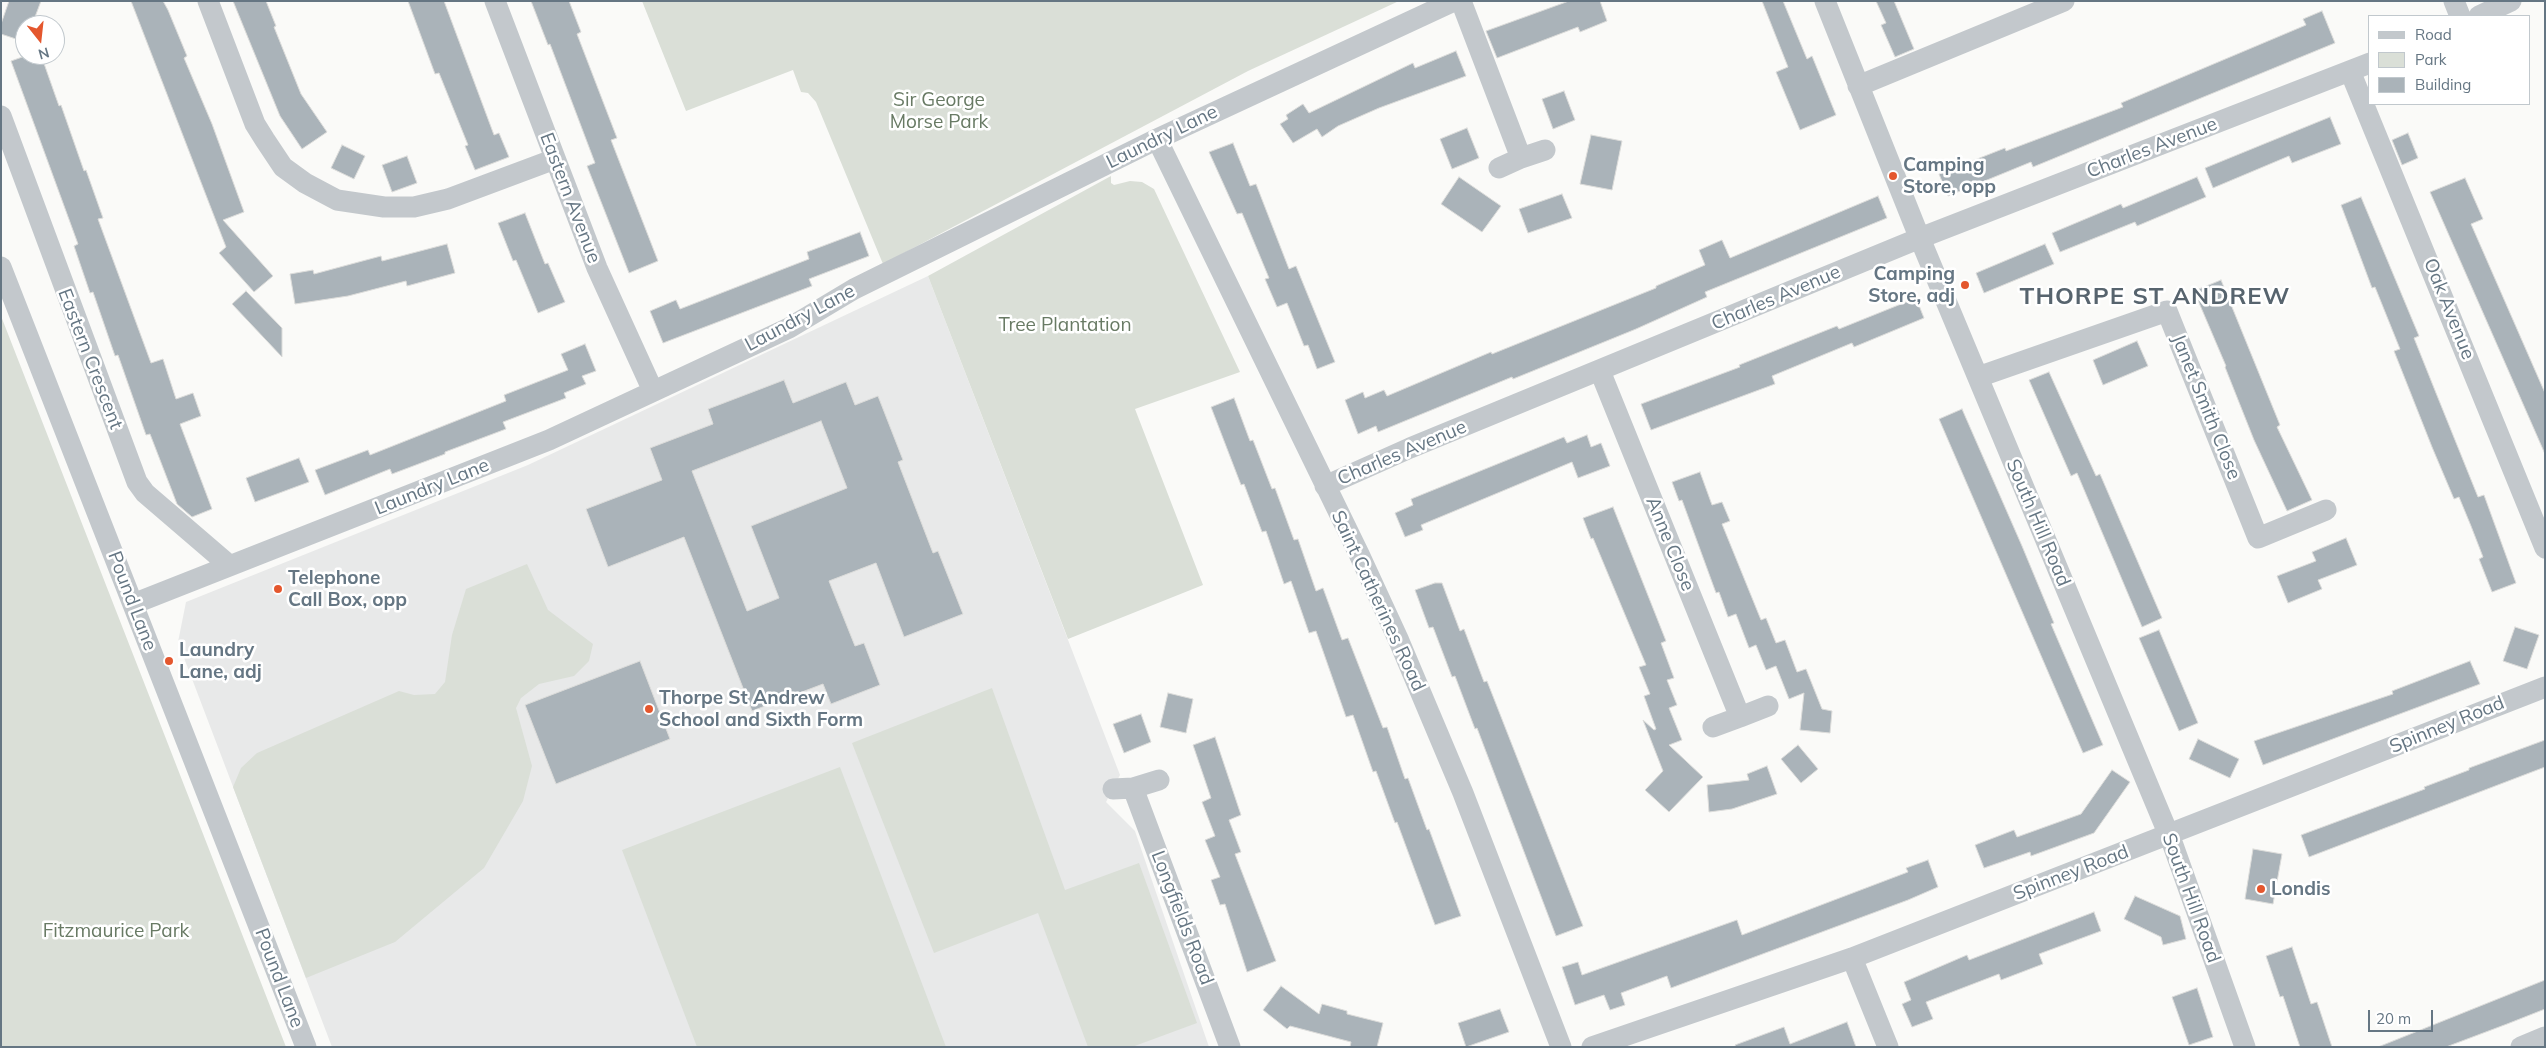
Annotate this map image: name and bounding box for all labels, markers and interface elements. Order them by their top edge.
north arrow [15,15,65,65]
legend [2368,15,2531,105]
text: Road [2415,25,2452,44]
text: N [36,43,51,64]
text: Park [2415,50,2447,69]
text: Building [2415,75,2471,94]
park label: Sir George Morse Park [890,89,988,133]
street label: Laundry Lane [1103,100,1221,174]
street label: Charles Avenue [2084,113,2220,183]
street label: Eastern Avenue [535,130,605,266]
place label: Camping Store, opp [1903,154,1996,198]
marker: Camping Store, opp [1887,170,1899,182]
street label: Oak Avenue [2418,255,2480,363]
street label: Charles Avenue [1708,261,1844,335]
place label: Camping Store, adj [1868,263,1955,307]
marker: Camping Store, adj [1959,279,1971,291]
street label: Laundry Lane [741,280,859,356]
district label: THORPE ST ANDREW [2018,283,2292,311]
street label: Eastern Crescent [53,286,127,432]
park label: Tree Plantation [998,314,1132,336]
street label: Janet Smith Close [2166,331,2246,483]
street label: Charles Avenue [1334,416,1470,490]
street label: Laundry Lane [372,454,492,520]
street label: South Hill Road [2001,456,2075,590]
street label: Anne Close [1641,494,1699,594]
street label: Saint Catherines Road [1326,507,1430,695]
street label: Pound Lane [103,548,161,654]
place label: Telephone Call Box, opp [288,567,407,611]
marker: Telephone Call Box, opp [272,583,284,595]
place label: Laundry Lane, adj [179,639,262,683]
marker: Laundry Lane, adj [163,655,175,667]
place label: Thorpe St Andrew School and Sixth Form [659,687,863,731]
street label: Spinney Road [2386,692,2508,758]
marker: Thorpe St Andrew School and Sixth Form [643,703,655,715]
street label: South Hill Road [2157,830,2225,966]
street label: Spinney Road [2010,841,2132,905]
street label: Longfields Road [1146,848,1218,988]
place label: Londis [2271,878,2331,900]
marker: Londis [2255,883,2267,895]
park label: Fitzmaurice Park [43,920,189,942]
street label: Pound Lane [250,925,308,1031]
scale bar [2371,1000,2436,1032]
text: 20 m [2376,1009,2411,1028]

